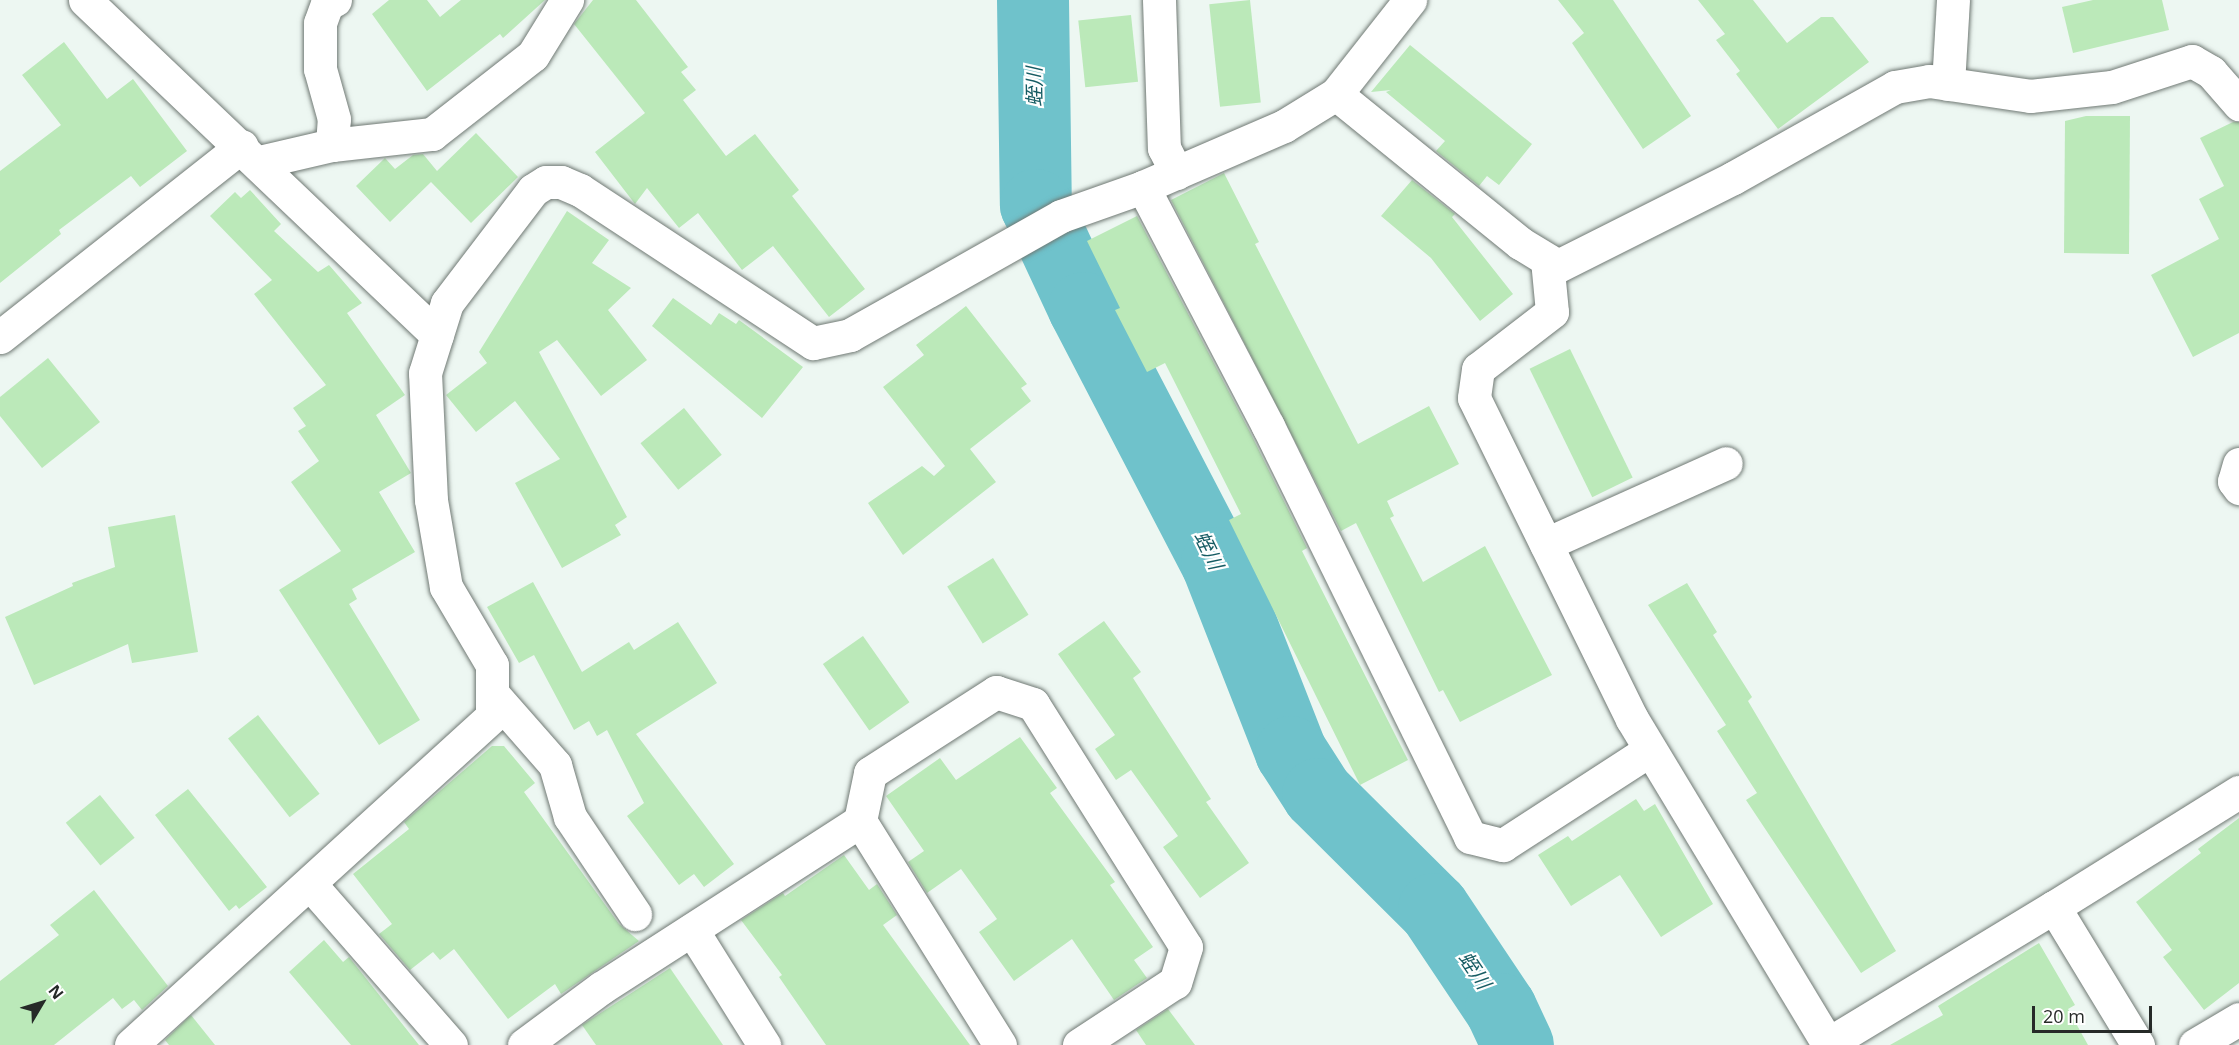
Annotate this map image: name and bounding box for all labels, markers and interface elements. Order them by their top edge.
water label: 蛭川 [1022,67,1046,107]
water label: 蛭川 [1189,527,1229,573]
water label: 蛭川 [1454,947,1496,993]
north arrow [12,973,72,1033]
text: N [44,980,69,1004]
scale bar [2035,994,2155,1032]
text: 20 m [2043,1004,2085,1028]

